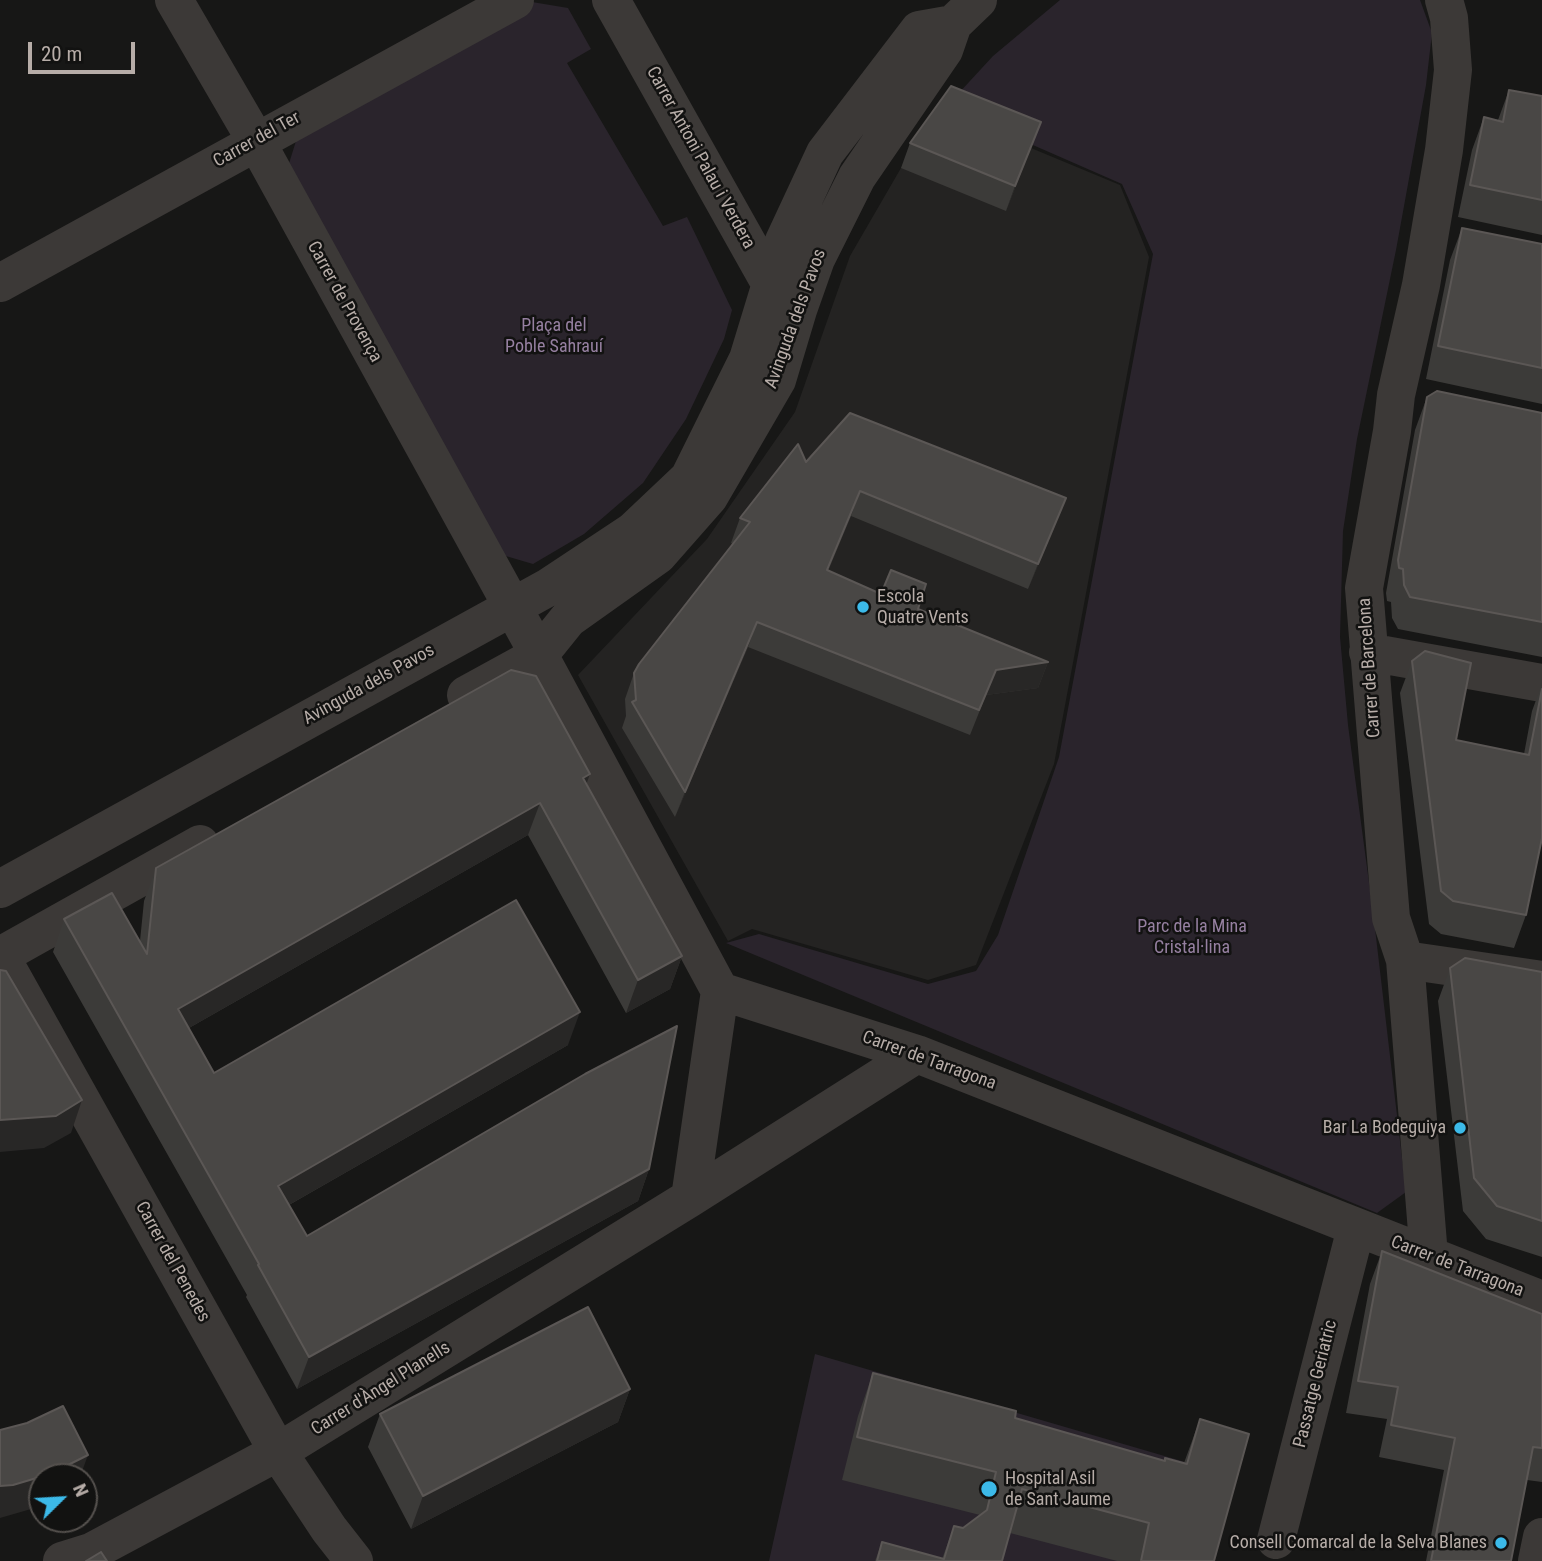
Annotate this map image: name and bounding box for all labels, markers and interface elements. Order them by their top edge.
scale bar [32,28,138,72]
text: 20 m [41,42,82,66]
street label: Carrer Antoni Palau i Verdera [641,63,759,253]
street label: Carrer del Ter [210,107,304,173]
street label: Carrer de Provença [302,238,386,366]
street label: Avinguda dels Pavos [761,246,831,392]
park label: Plaça del Poble Sahrauí [505,315,603,358]
place label: Escola Quatre Vents [877,586,969,628]
street label: Carrer de Barcelona [1354,597,1386,739]
marker: Escola Quatre Vents [855,599,871,615]
street label: Avinguda dels Pavos [300,640,438,730]
park label: Parc de la Mina Cristal·lina [1137,916,1247,958]
street label: Carrer de Tarragona [859,1027,999,1095]
place label: Bar La Bodeguiya [1323,1117,1446,1139]
marker: Bar La Bodeguiya [1452,1120,1468,1136]
street label: Carrer del Penedes [130,1198,214,1326]
street label: Carrer de Tarragona [1387,1232,1527,1302]
street label: Passatge Geriatric [1290,1318,1342,1450]
street label: Carrer d'Àngel Planells [308,1338,454,1440]
north arrow [28,1463,98,1533]
place label: Hospital Asil de Sant Jaume [1005,1468,1111,1510]
marker: Hospital Asil de Sant Jaume [979,1479,999,1499]
text: N [68,1480,94,1500]
place label: Consell Comarcal de la Selva Blanes [1230,1532,1487,1554]
marker: Consell Comarcal de la Selva Blanes [1493,1535,1509,1551]

